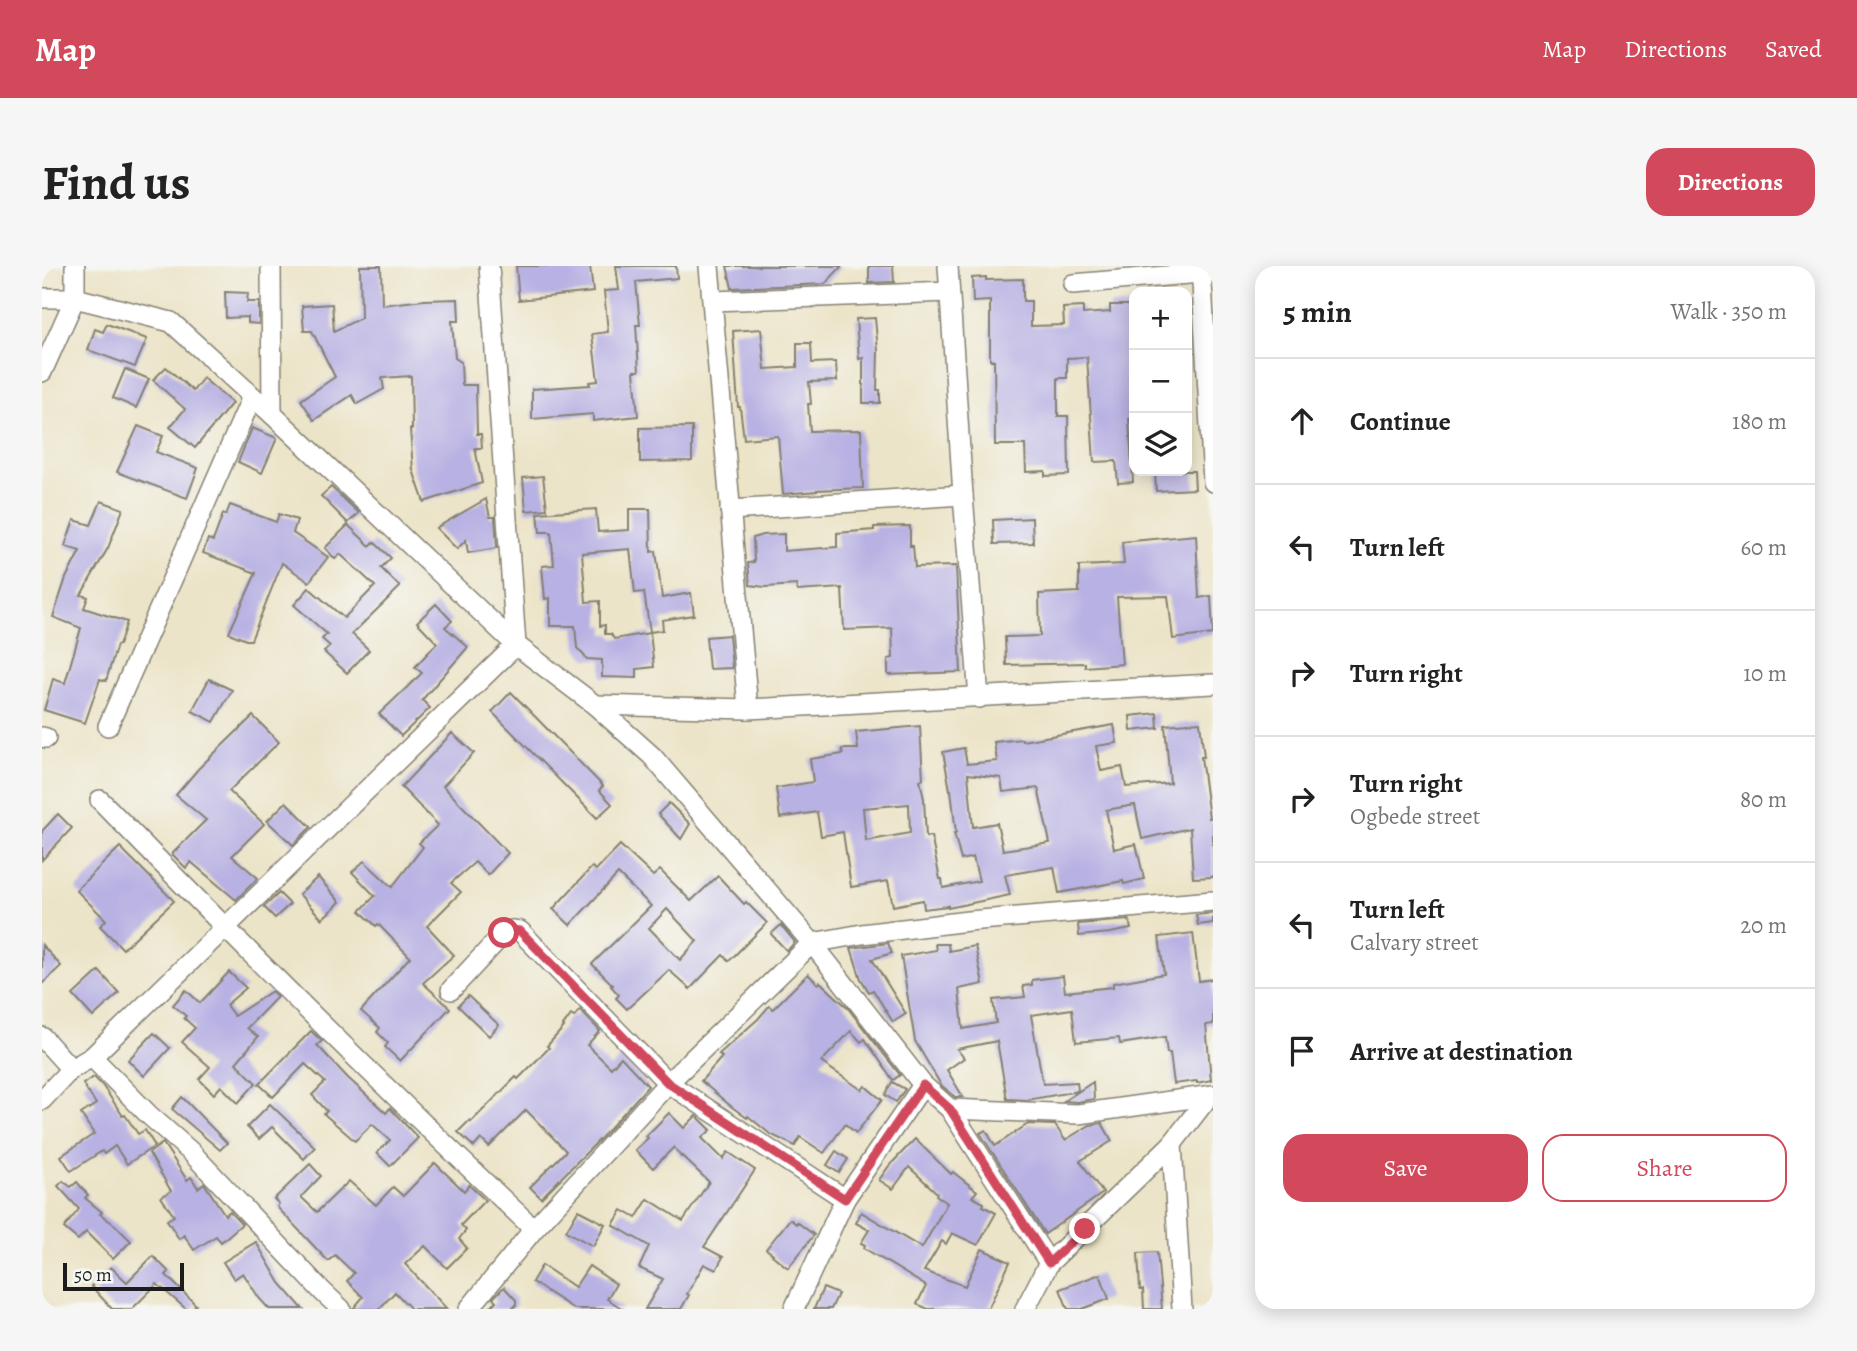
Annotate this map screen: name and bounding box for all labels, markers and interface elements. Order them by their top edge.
text: Map [35,27,96,72]
text: Map [1542,33,1586,65]
text: Directions [1624,33,1727,65]
text: Saved [1765,33,1822,65]
button: Directions [1646,148,1815,216]
text: Find us [42,149,190,216]
map controls [1129,287,1192,476]
button: + [1129,287,1192,350]
text: 5 min [1283,292,1352,332]
text: Walk · 350 m [1671,296,1787,327]
button: − [1129,350,1192,413]
icon: ahead [1283,402,1321,440]
text: Continue [1350,404,1451,439]
text: 180 m [1732,406,1787,437]
button: layers [1129,413,1192,476]
icon: left [1283,528,1321,566]
text: Turn left [1350,530,1445,565]
text: 60 m [1740,532,1787,563]
icon: right [1283,654,1321,692]
text: Turn right [1350,656,1463,691]
text: 10 m [1743,658,1787,689]
text: Turn right [1350,766,1463,801]
icon: right [1283,780,1321,818]
text: 80 m [1740,784,1787,815]
text: Ogbede street [1350,801,1480,832]
text: Turn left [1350,892,1445,927]
icon: left [1283,906,1321,944]
text: 20 m [1740,910,1787,941]
route start [488,917,519,948]
text: Calvary street [1350,927,1479,958]
icon: arrive [1283,1032,1321,1070]
text: Arrive at destination [1350,1034,1573,1069]
button: Save [1283,1134,1528,1202]
button: Share [1542,1134,1787,1202]
route end [1069,1213,1100,1244]
scale bar [63,1260,184,1292]
text: 50 m [74,1262,112,1288]

